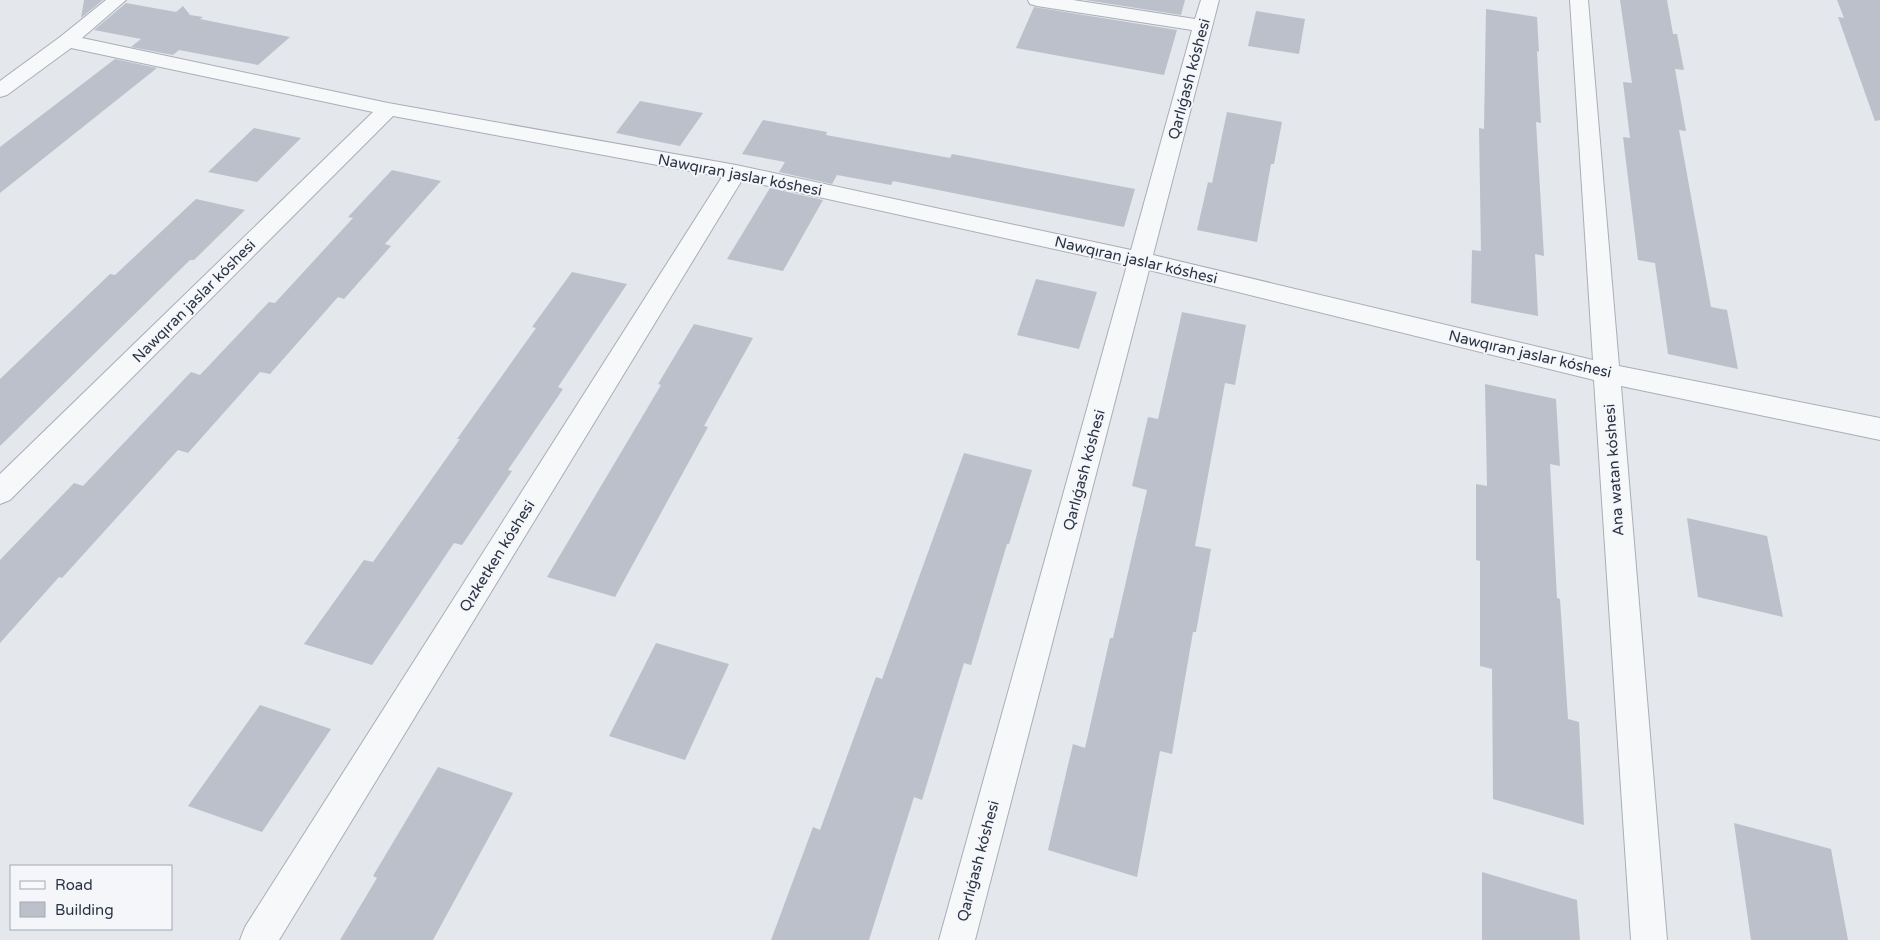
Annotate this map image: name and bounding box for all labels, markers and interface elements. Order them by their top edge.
street label: Qarlıǵash kóshesi [1164,16,1214,142]
street label: Nawqıran jaslar kóshesi [656,150,824,200]
street label: Nawqıran jaslar kóshesi [1053,232,1219,288]
street label: Nawqıran jaslar kóshesi [129,236,259,366]
street label: Nawqıran jaslar kóshesi [1447,326,1613,382]
street label: Ana watan kóshesi [1600,403,1628,537]
street label: Qarlıǵash kóshesi [1059,407,1109,533]
street label: Qızketken kóshesi [455,497,539,615]
street label: Qarlıǵash kóshesi [953,798,1003,924]
legend [10,865,172,930]
text: Road [55,876,93,894]
text: Building [55,901,114,919]

